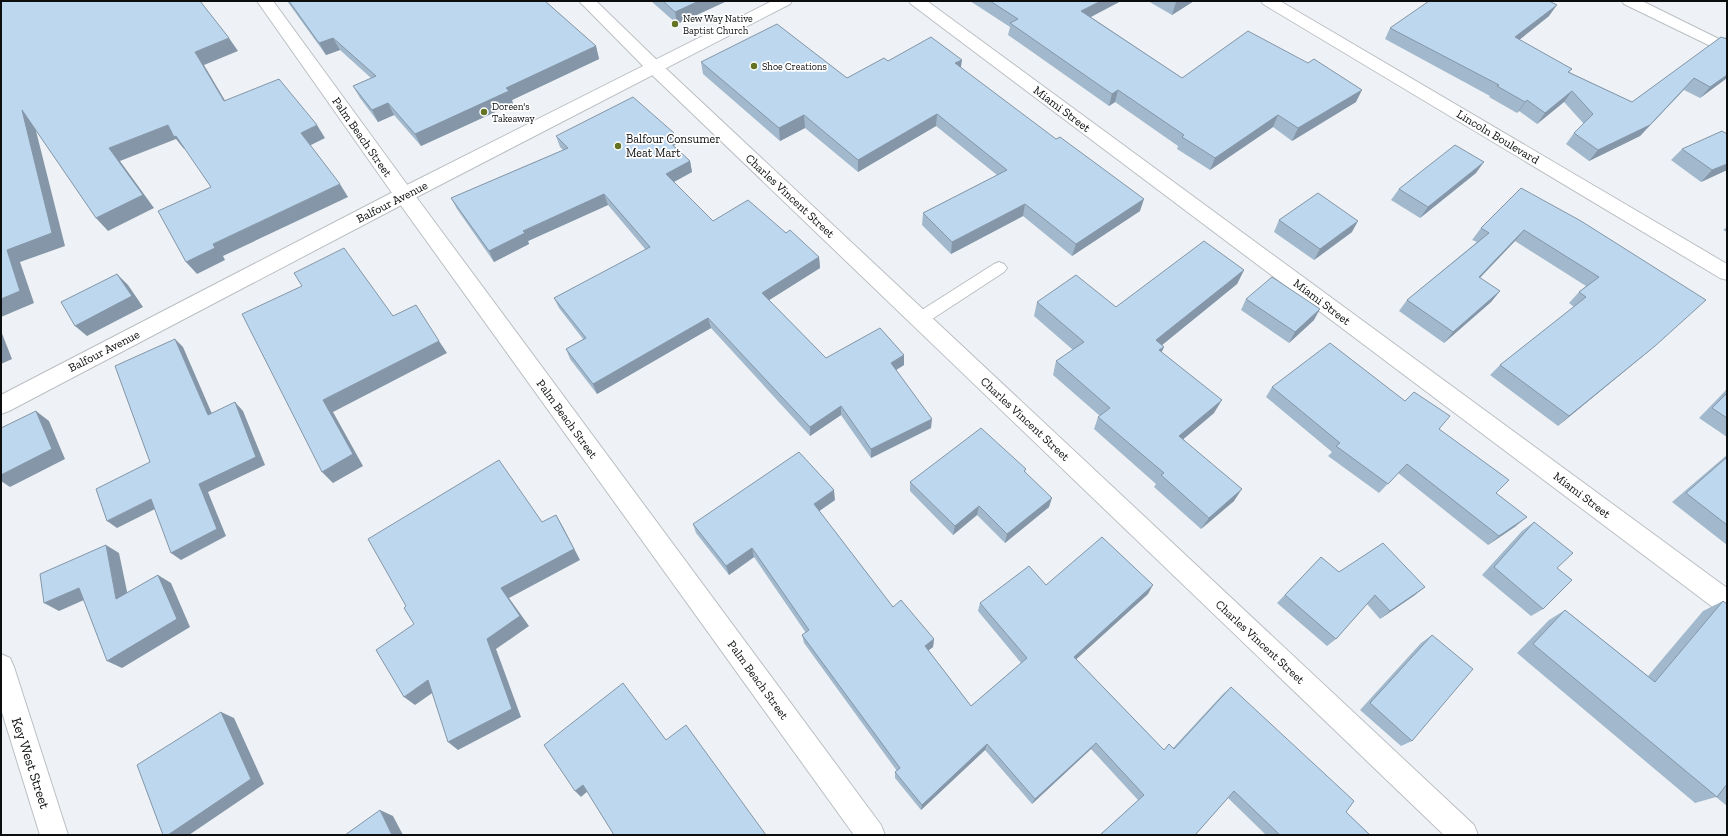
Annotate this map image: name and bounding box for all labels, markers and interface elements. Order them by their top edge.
place label: New Way Native Baptist Church [683,13,753,37]
marker: New Way Native Baptist Church [670,19,680,29]
marker: Shoe Creations [749,61,759,71]
place label: Shoe Creations [762,61,827,73]
street label: Miami Street [1031,83,1094,135]
street label: Palm Beach Street [329,94,395,180]
place label: Doreen's Takeaway [492,101,535,125]
marker: Doreen's Takeaway [479,107,489,117]
street label: Lincoln Boulevard [1454,107,1542,167]
place label: Balfour Consumer Meat Mart [626,132,720,160]
marker: Balfour Consumer Meat Mart [613,141,623,151]
street label: Charles Vincent Street [743,151,838,241]
street label: Balfour Avenue [354,178,430,226]
street label: Miami Street [1291,276,1354,328]
street label: Balfour Avenue [66,327,142,375]
street label: Charles Vincent Street [978,374,1073,464]
street label: Palm Beach Street [534,377,601,462]
street label: Miami Street [1551,469,1614,521]
street label: Charles Vincent Street [1213,597,1308,687]
street label: Palm Beach Street [725,638,792,723]
street label: Key West Street [8,715,54,812]

